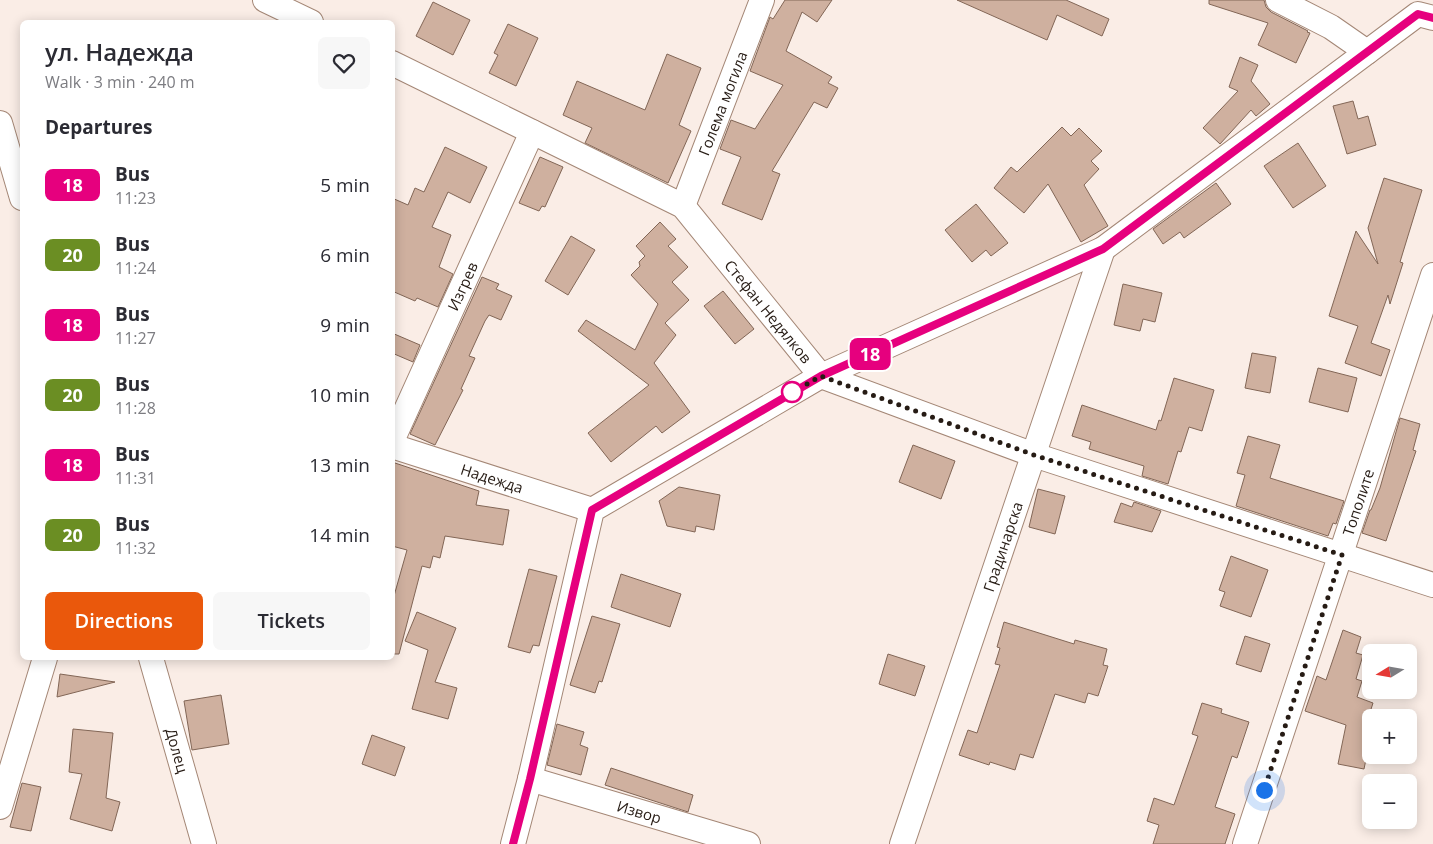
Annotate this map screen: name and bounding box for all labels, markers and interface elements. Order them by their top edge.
text: ул. Надежда [45,35,194,68]
button: heart [318,37,370,89]
street label: Голема могила [693,48,751,158]
text: Walk · 3 min · 240 m [45,71,195,93]
text: Departures [45,114,152,140]
text: Bus [115,161,150,187]
text: 5 min [320,172,370,198]
text: 18 [62,173,83,197]
text: 11:23 [115,187,156,209]
text: Bus [115,231,150,257]
text: 6 min [320,242,370,268]
text: 20 [62,243,83,267]
street label: Стефан Недялков [721,255,817,367]
text: 11:24 [115,257,156,279]
street label: Изгрев [442,259,482,314]
text: Bus [115,301,150,327]
text: 9 min [320,312,370,338]
text: 18 [62,313,83,337]
text: 11:27 [115,327,156,349]
line badge: 18 [848,338,892,370]
text: 18 [860,342,880,366]
text: Bus [115,371,150,397]
unlabelled marker [781,381,803,403]
text: 10 min [309,382,370,408]
text: 20 [62,383,83,407]
text: 11:28 [115,397,156,419]
text: Bus [115,441,150,467]
text: 13 min [309,452,370,478]
text: 18 [62,453,83,477]
street label: Надежда [458,459,526,497]
street label: Тополите [1338,466,1378,538]
text: 11:31 [115,467,156,489]
street label: Градинарска [978,499,1027,594]
text: Bus [115,511,150,537]
text: 14 min [309,522,370,548]
text: 20 [62,523,83,547]
text: 11:32 [115,537,156,559]
button: Directions [45,592,203,650]
button: Tickets [213,592,370,650]
north arrow [1362,644,1418,699]
map controls [1362,644,1417,829]
button: + [1362,709,1417,764]
street label: Долец [161,726,193,776]
button: − [1362,774,1417,829]
your location [1252,778,1277,803]
street label: Извор [615,795,664,828]

